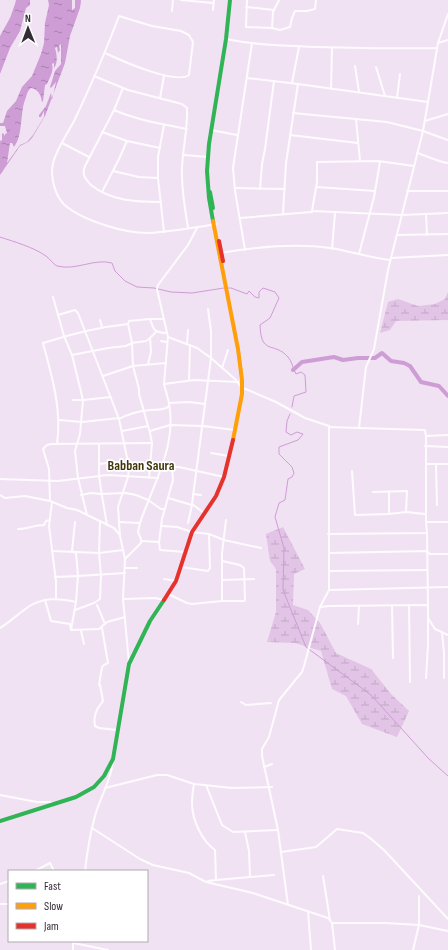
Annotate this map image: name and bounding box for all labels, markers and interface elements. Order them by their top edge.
north arrow [8,8,48,48]
text: N [25,12,31,25]
district label: Babban Saura [108,457,175,474]
legend [8,870,148,942]
text: Fast [44,879,61,894]
text: Slow [44,899,63,914]
text: Jam [43,919,59,934]

